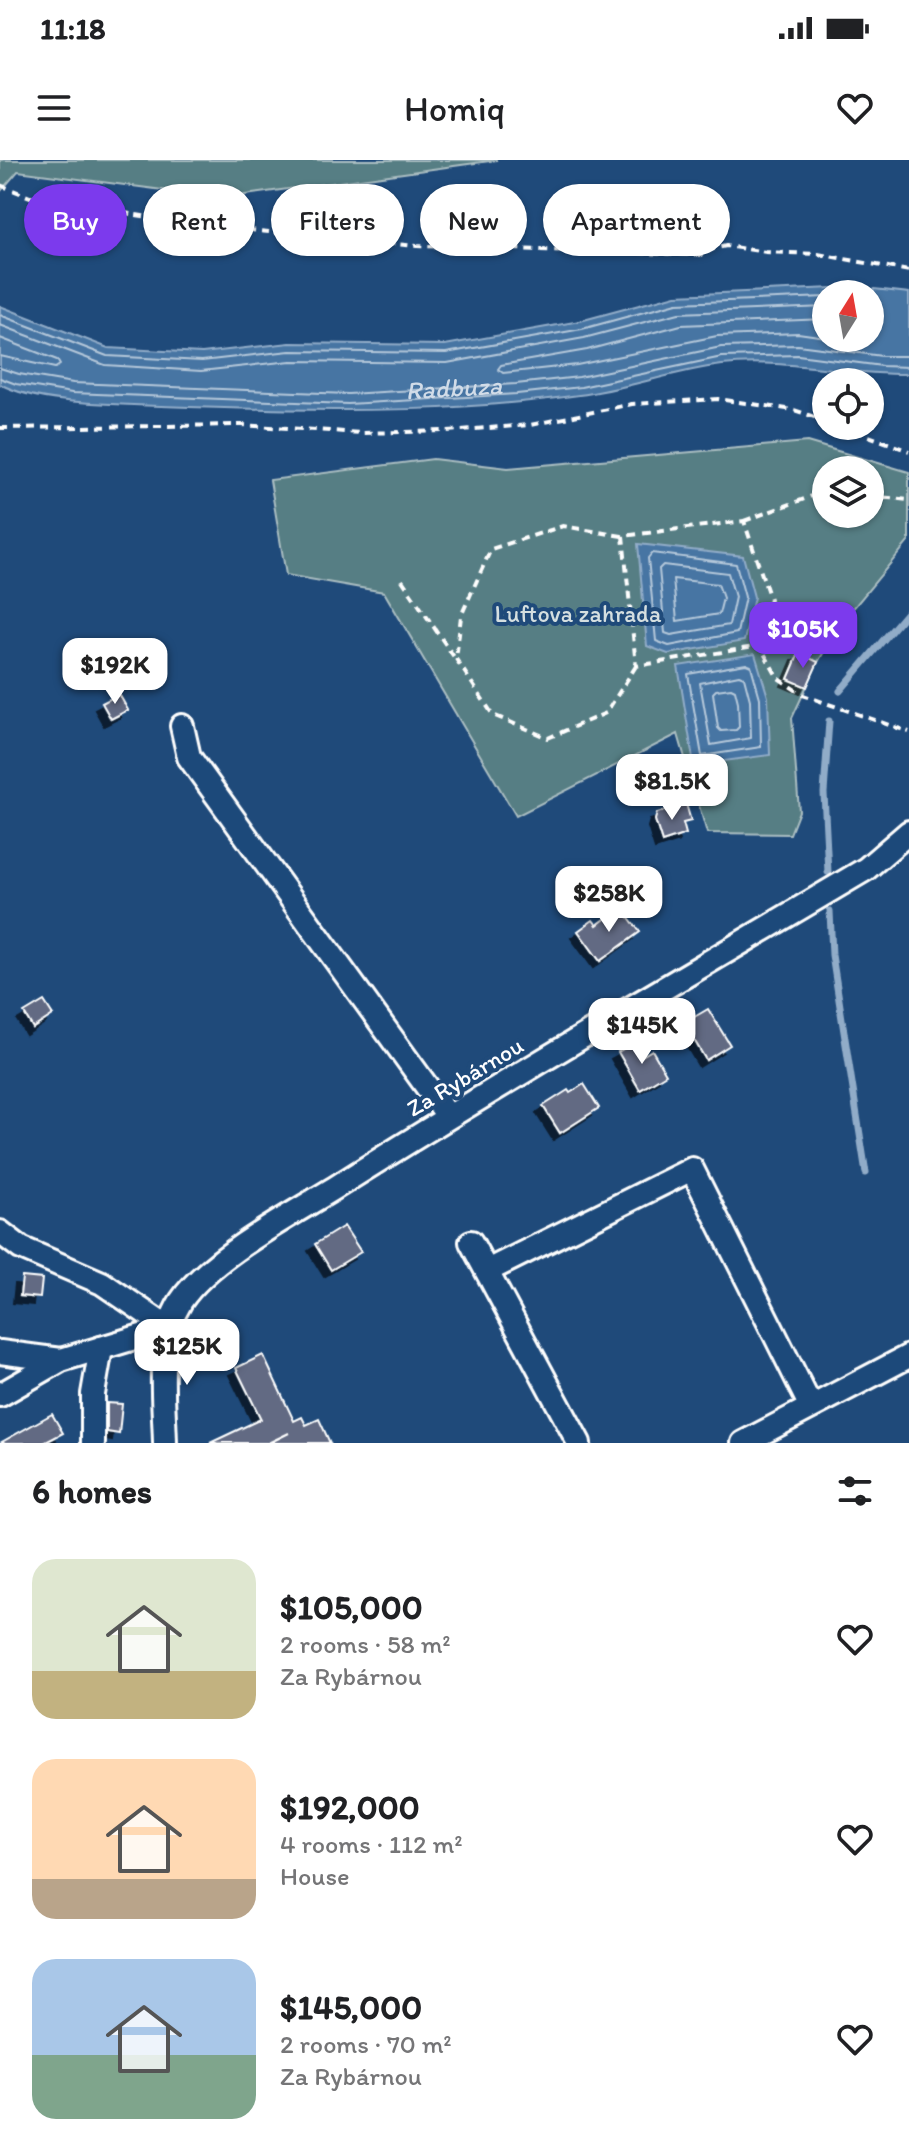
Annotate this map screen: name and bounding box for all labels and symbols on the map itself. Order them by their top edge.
north arrow [812,280,884,352]
water label: Radbuza [405,369,504,407]
park label: Luftova zahrada [495,599,662,628]
pin: $105K [747,602,859,670]
pin: $192K [59,638,171,706]
pin: $81.5K [607,754,737,822]
pin: $258K [553,866,665,934]
pin: $145K [586,998,698,1066]
street label: Za Rybárnou [401,1030,528,1123]
pin: $125K [131,1319,243,1387]

